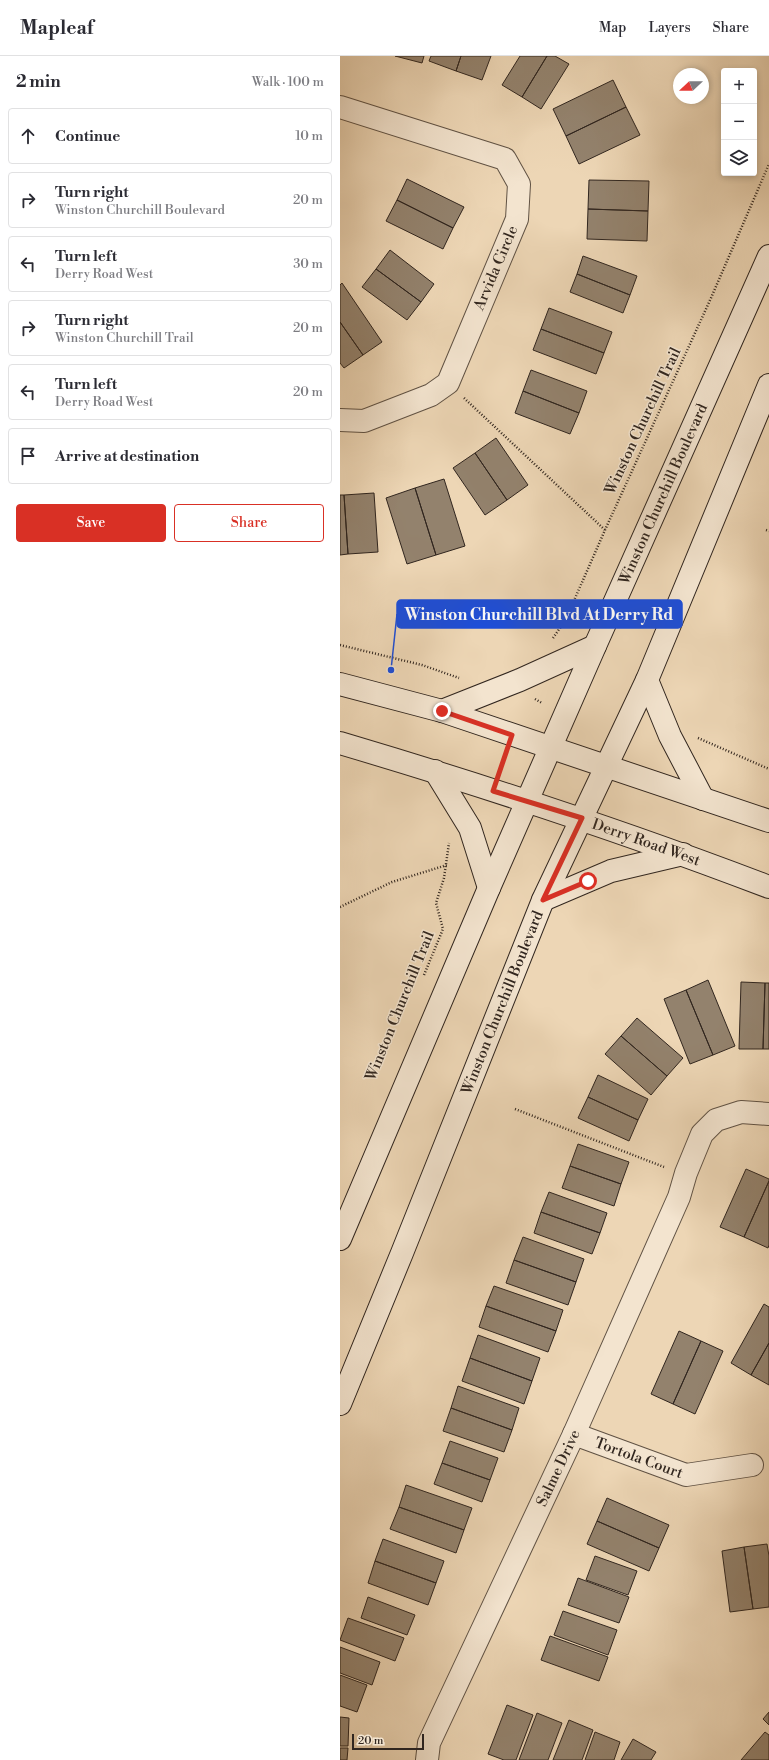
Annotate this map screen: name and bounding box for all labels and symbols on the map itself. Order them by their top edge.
north arrow [673,68,709,104]
street label: Arvida Circle [469,223,522,314]
street label: Winston Churchill Trail [600,344,686,498]
street label: Winston Churchill Boulevard [614,400,712,588]
callout: Winston Churchill Blvd At Derry Rd [397,600,682,628]
text: Winston Churchill Blvd At Derry Rd [404,605,673,625]
route end [433,702,451,720]
street label: Derry Road West [590,814,704,870]
route start [579,872,597,890]
street label: Winston Churchill Boulevard [456,907,547,1098]
street label: Winston Churchill Trail [361,928,439,1085]
street label: Salme Drive [532,1427,584,1509]
street label: Tortola Court [592,1433,686,1483]
scale bar [352,1732,424,1751]

